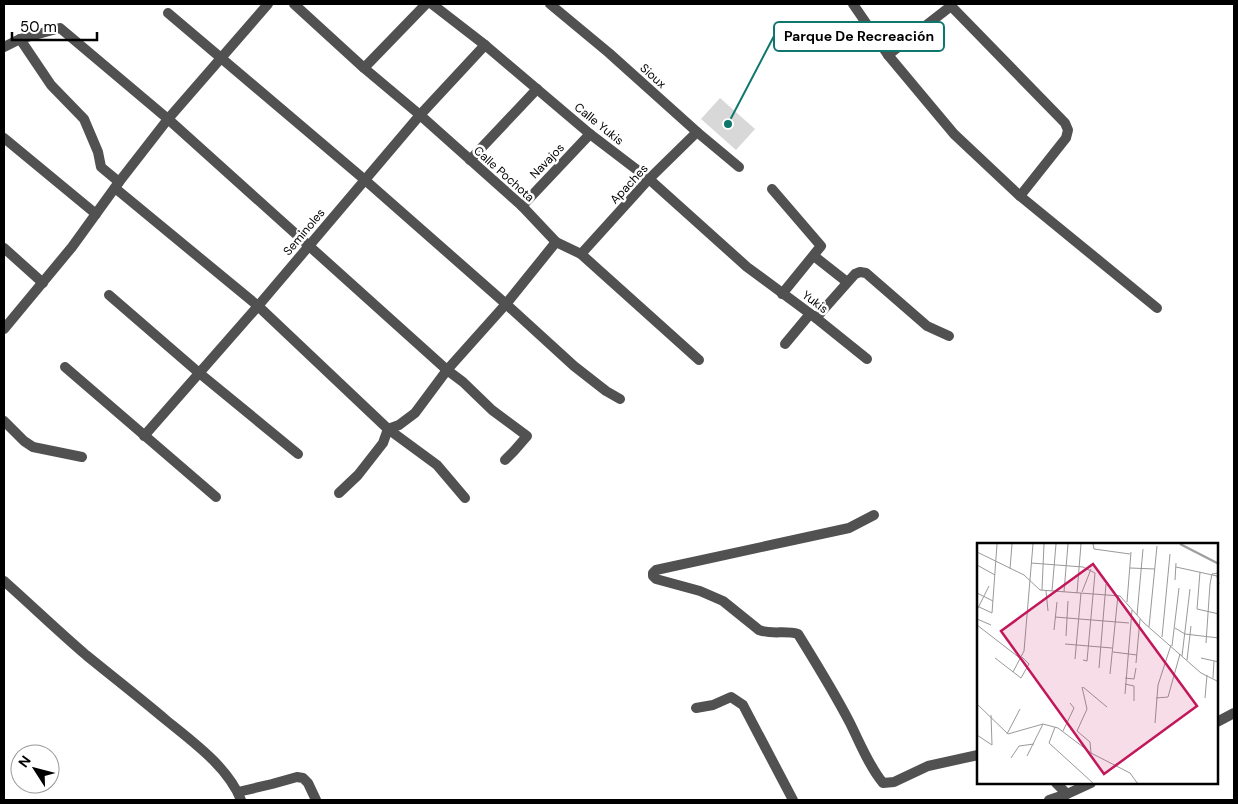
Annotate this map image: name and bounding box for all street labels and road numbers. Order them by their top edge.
street label: Sioux [637,60,669,92]
street label: Calle Yukis [571,99,627,149]
street label: Navajos [526,140,568,182]
street label: Calle Pochota [470,143,538,205]
street label: Apaches [607,161,651,207]
street label: Seminoles [280,205,328,259]
street label: Yukis [799,287,831,317]

